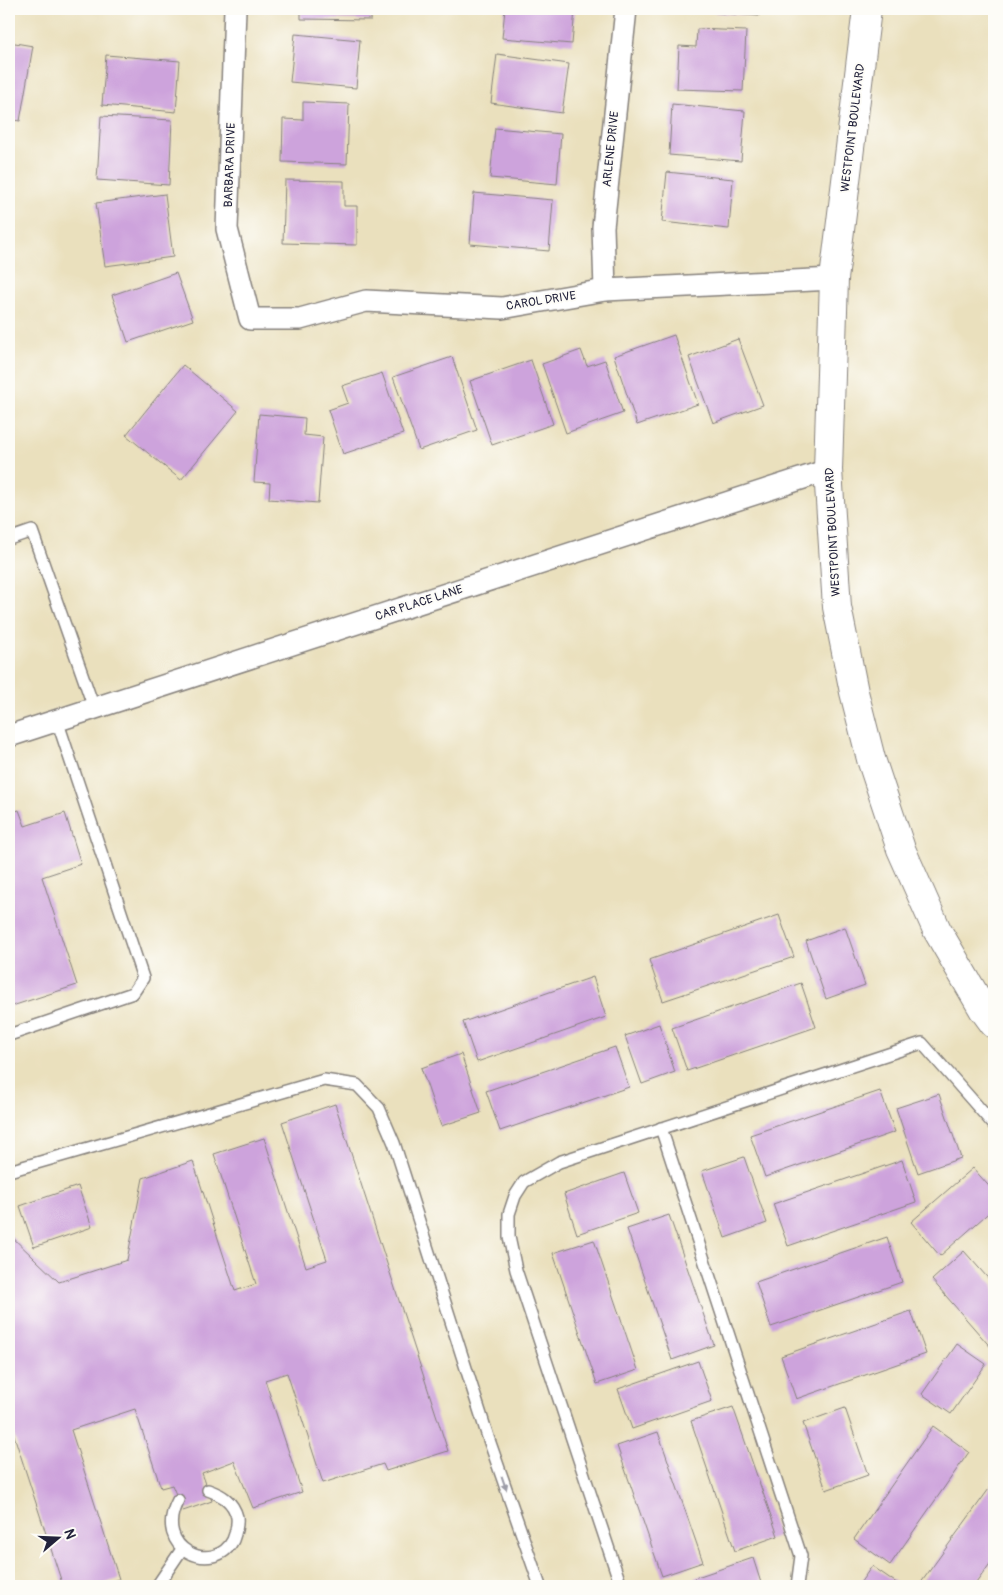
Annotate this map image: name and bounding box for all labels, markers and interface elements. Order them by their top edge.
street label: WESTPOINT BOULEVARD [838,63,868,193]
street label: ARLENE DRIVE [600,110,622,188]
street label: BARBARA DRIVE [221,122,239,208]
street label: CAROL DRIVE [505,288,577,314]
street label: WESTPOINT BOULEVARD [822,467,844,597]
street label: CAR PLACE LANE [373,582,465,624]
one-way arrow [501,1475,508,1490]
north arrow [32,1512,82,1562]
text: N [60,1527,79,1541]

